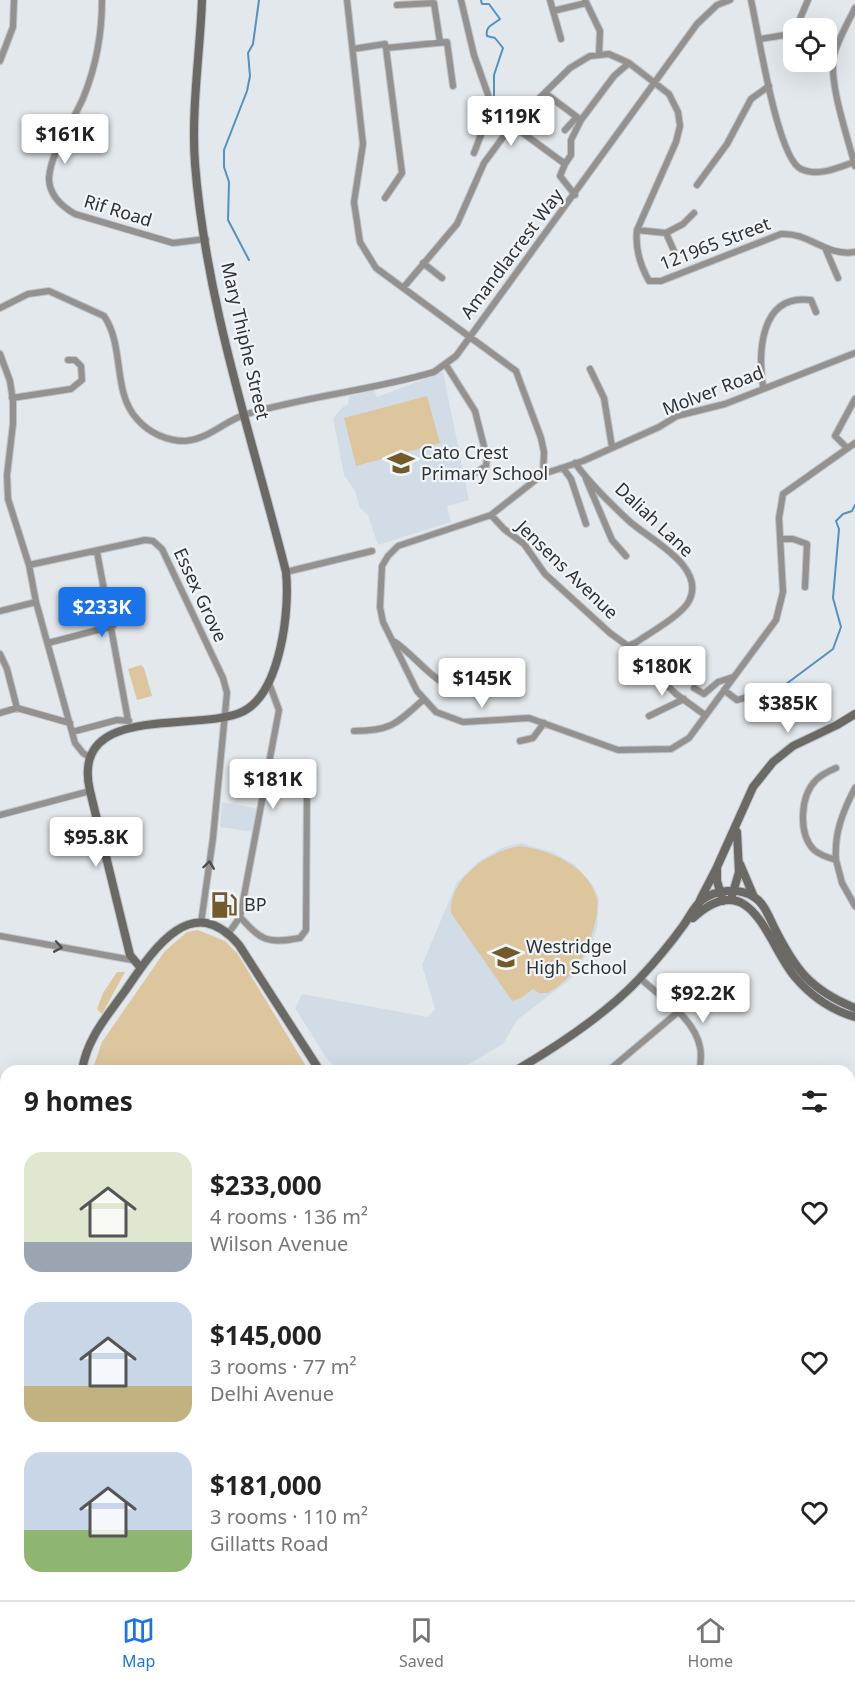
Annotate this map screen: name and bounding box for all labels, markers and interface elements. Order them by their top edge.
map controls [783,18,837,72]
button: locate [783,18,837,72]
pin: $119K [469,96,553,147]
text: $119K [481,102,541,129]
pin: $161K [23,114,107,165]
text: $161K [35,120,95,147]
street label: Amandlacrest Way [454,183,568,323]
street label: Rif Road [81,188,155,232]
street label: 121965 Street [656,211,774,275]
street label: Mary Thiphe Street [216,260,276,422]
street label: Molver Road [659,360,767,420]
place label: Cato Crest Primary School [421,440,548,485]
school or university icon: Cato Crest Primary School [386,448,416,478]
street label: Daliah Lane [610,477,699,562]
street label: Jensens Avenue [510,513,624,624]
street label: Essex Grove [169,544,233,646]
pin: $233K [60,587,144,638]
text: $233K [72,593,132,620]
pin: $180K [620,646,704,697]
text: $180K [632,652,692,679]
pin: $145K [440,658,524,709]
text: $145K [452,664,512,691]
pin: $385K [746,683,830,734]
text: $385K [758,689,818,716]
pin: $181K [231,759,315,810]
text: $181K [243,765,303,792]
pin: $95.8K [47,817,145,868]
text: $95.8K [64,823,128,850]
one-way arrow [203,861,215,870]
fuel station icon: BP [209,890,239,920]
place label: BP [244,892,267,916]
place label: Westridge High School [526,934,627,979]
one-way arrow [52,940,62,953]
school or university icon: Westridge High School [491,942,521,972]
pin: $92.2K [654,973,752,1024]
text: $92.2K [671,979,735,1006]
text: 9 homes [24,1083,133,1119]
icon: filters [798,1085,831,1118]
text: $233,000 [210,1167,322,1203]
icon: home [72,1176,144,1248]
icon: heart [798,1196,831,1229]
text: 4 rooms · 136 m² [210,1203,368,1230]
text: Wilson Avenue [210,1230,348,1257]
text: $145,000 [210,1317,322,1353]
icon: home [72,1326,144,1398]
icon: heart [798,1346,831,1379]
text: 3 rooms · 77 m² [210,1353,357,1380]
text: Delhi Avenue [210,1380,334,1407]
text: $181,000 [210,1467,322,1503]
icon: home [72,1476,144,1548]
icon: heart [798,1496,831,1529]
text: 3 rooms · 110 m² [210,1503,368,1530]
text: Gillatts Road [210,1530,329,1557]
tab: Map [122,1614,155,1672]
tab: Saved [399,1614,444,1672]
tab: Home [688,1614,733,1672]

